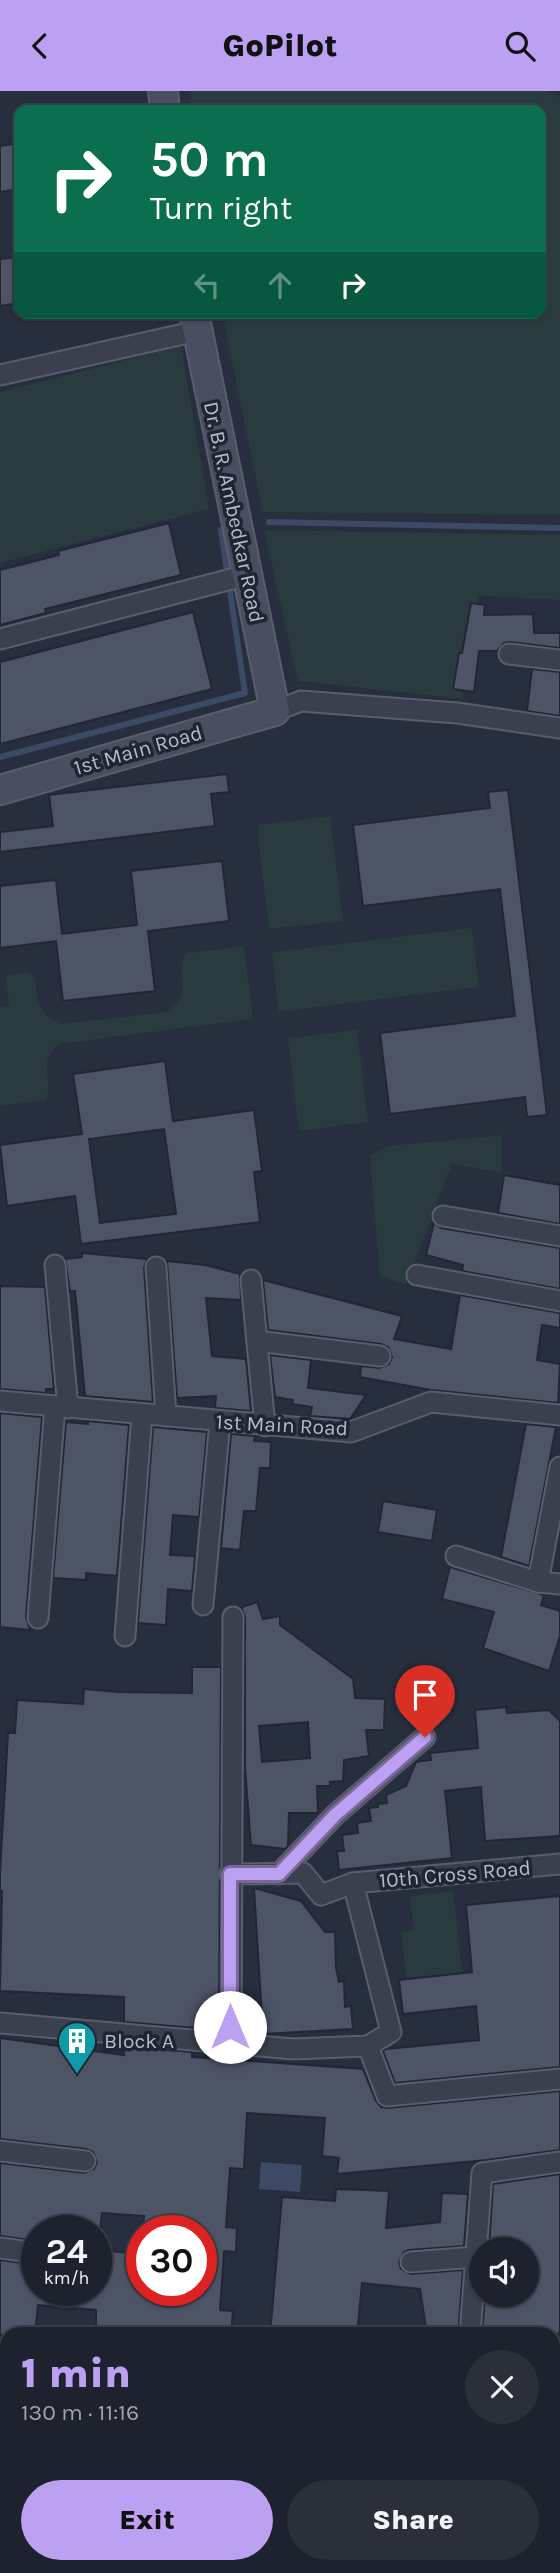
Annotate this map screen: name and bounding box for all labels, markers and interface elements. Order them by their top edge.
icon: back [21,27,59,65]
text: GoPilot [222,27,338,64]
icon: search [501,27,539,65]
text: 50 m [150,131,268,188]
icon: right [35,133,126,224]
text: Turn right [150,190,292,227]
icon: left [188,266,226,304]
icon: ahead [261,266,299,304]
icon: right [334,266,372,304]
street label: Dr. B. R. Ambedkar Road [199,399,269,625]
street label: 1st Main Road [71,720,205,780]
street label: 1st Main Road [215,1410,349,1440]
pin [395,1665,455,1737]
icon: arrive [406,1676,444,1714]
street label: 10th Cross Road [378,1855,532,1893]
position arrow [193,1990,267,2064]
building icon: Block A [56,2020,98,2075]
place label: Block A [104,2029,174,2053]
speed limit sign: 30 [126,2215,217,2306]
text: 24 [46,2231,88,2272]
map controls [469,2237,539,2307]
button: sound [469,2237,539,2307]
text: km/h [44,2267,89,2289]
text: 1 min [21,2348,131,2398]
button: close [465,2350,539,2424]
text: 130 m · 11:16 [21,2399,139,2426]
button: Exit [21,2480,273,2560]
button: Share [287,2480,539,2560]

